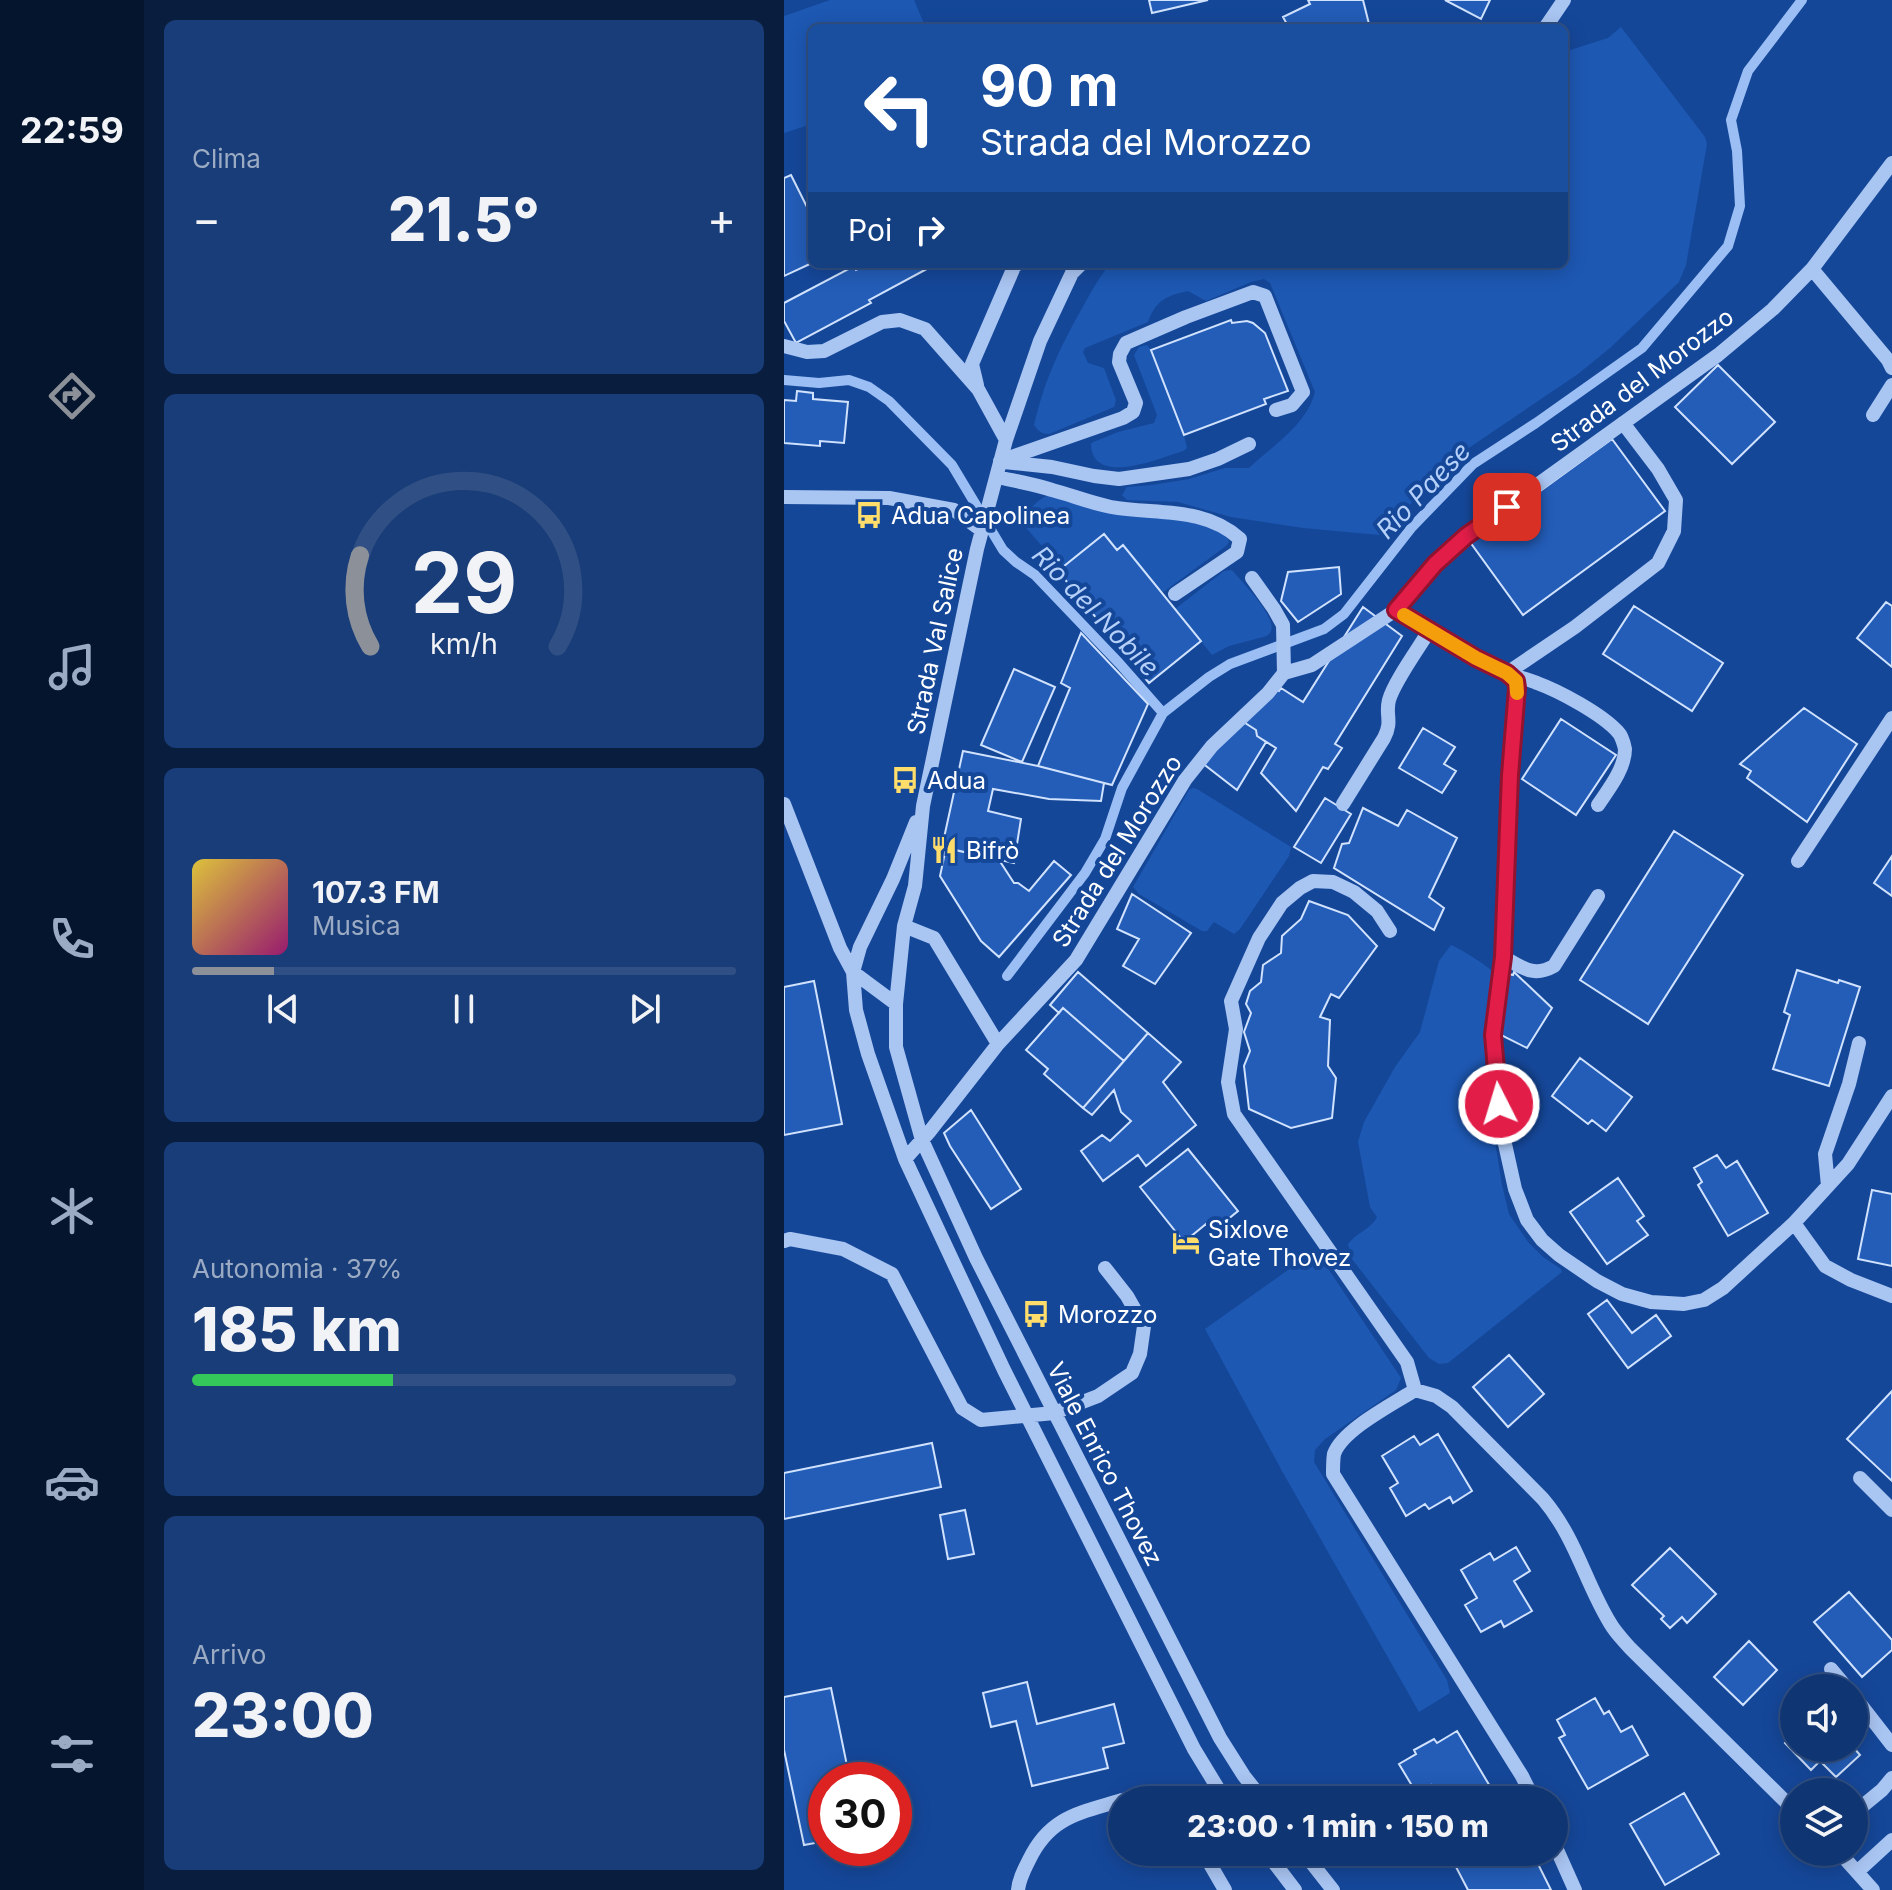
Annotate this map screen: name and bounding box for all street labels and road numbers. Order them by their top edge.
street label: Strada del Morozzo [1545,302,1739,458]
street label: Strada Val Salice [901,545,969,737]
street label: Strada del Morozzo [1046,750,1188,952]
street label: Viale Enrico Thovez [1041,1357,1169,1571]

